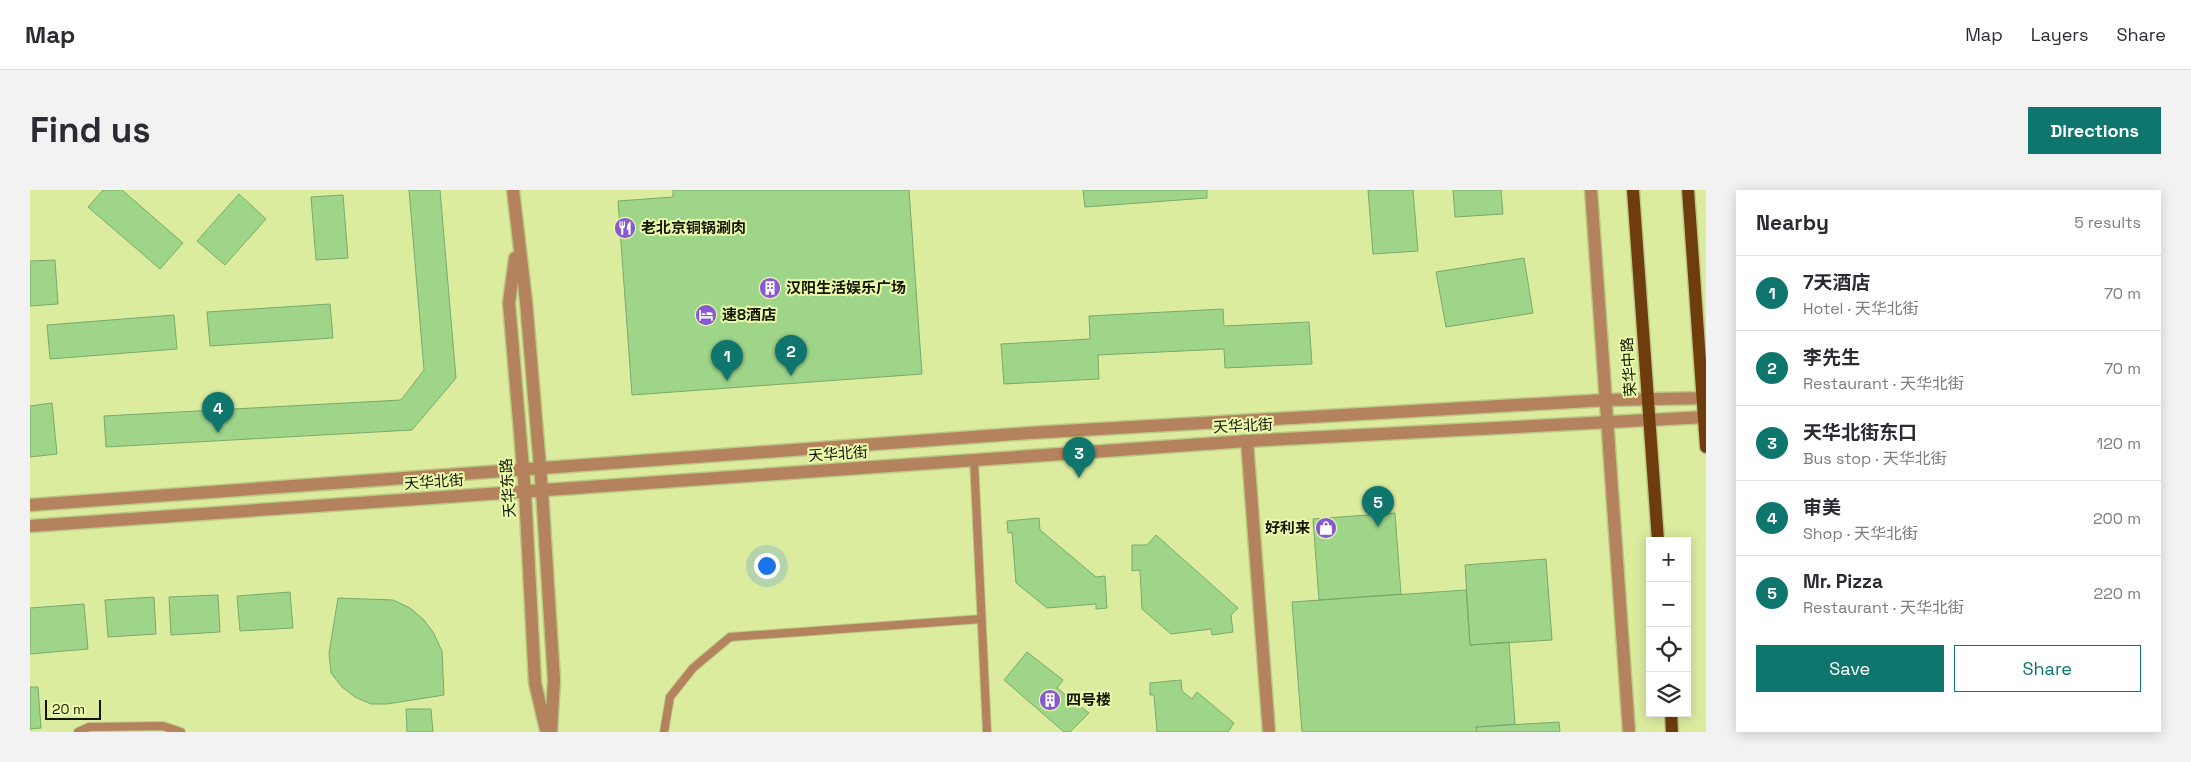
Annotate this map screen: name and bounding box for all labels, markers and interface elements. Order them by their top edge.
text: Map [25,19,75,50]
text: Map [1965,23,2003,46]
text: Layers [2031,23,2088,46]
text: Share [2116,23,2166,46]
button: Directions [2028,107,2161,154]
text: Find us [30,108,151,152]
text: Nearby [1756,209,1829,236]
text: 5 results [2074,212,2141,233]
restaurant icon: 老北京铜锅涮肉 [613,216,637,240]
place label: 老北京铜锅涮肉 [641,218,746,237]
text: 7天酒店 [1803,270,1871,295]
building icon: 汉阳生活娱乐广场 [758,276,782,300]
place label: 汉阳生活娱乐广场 [786,278,906,297]
text: 1 [1768,283,1776,304]
text: 70 m [2104,283,2141,304]
text: Hotel · 天华北街 [1803,298,1919,319]
hotel icon: 速8酒店 [694,303,718,327]
place label: 速8酒店 [722,305,776,324]
pin: 2 [775,335,807,376]
street label: 荣华中路 [1617,336,1640,398]
pin: 1 [711,340,743,381]
text: 李先生 [1803,345,1860,370]
text: 2 [1767,358,1777,379]
text: 70 m [2104,358,2141,379]
text: Restaurant · 天华北街 [1803,373,1964,394]
pin: 4 [202,392,234,433]
street label: 天华北街 [1213,414,1273,437]
text: 天华北街东口 [1803,420,1917,445]
text: 3 [1767,433,1777,454]
text: 120 m [2097,433,2141,454]
pin: 3 [1063,437,1095,478]
street label: 天华北街 [807,442,869,465]
text: Bus stop · 天华北街 [1803,448,1947,469]
street label: 天华东路 [496,457,519,519]
street label: 天华北街 [403,470,465,493]
pin: 5 [1362,486,1394,527]
text: 审美 [1803,495,1841,520]
text: 4 [1767,508,1777,529]
text: 200 m [2093,508,2141,529]
shop icon: 好利来 [1314,516,1338,540]
place label: 好利来 [1265,518,1310,537]
text: Shop · 天华北街 [1803,523,1918,544]
map controls [1646,537,1691,717]
button: + [1646,537,1691,582]
your location [754,553,780,579]
text: Mr. Pizza [1803,569,1883,594]
button: − [1646,582,1691,627]
text: 5 [1767,583,1777,604]
text: 220 m [2094,583,2141,604]
text: Restaurant · 天华北街 [1803,597,1964,618]
button: locate [1646,627,1691,672]
button: Save [1756,645,1944,692]
button: Share [1954,645,2141,692]
button: layers [1646,672,1691,717]
building icon: 四号楼 [1038,688,1062,712]
place label: 四号楼 [1066,690,1111,709]
scale bar [45,697,101,720]
text: 20 m [52,700,85,718]

